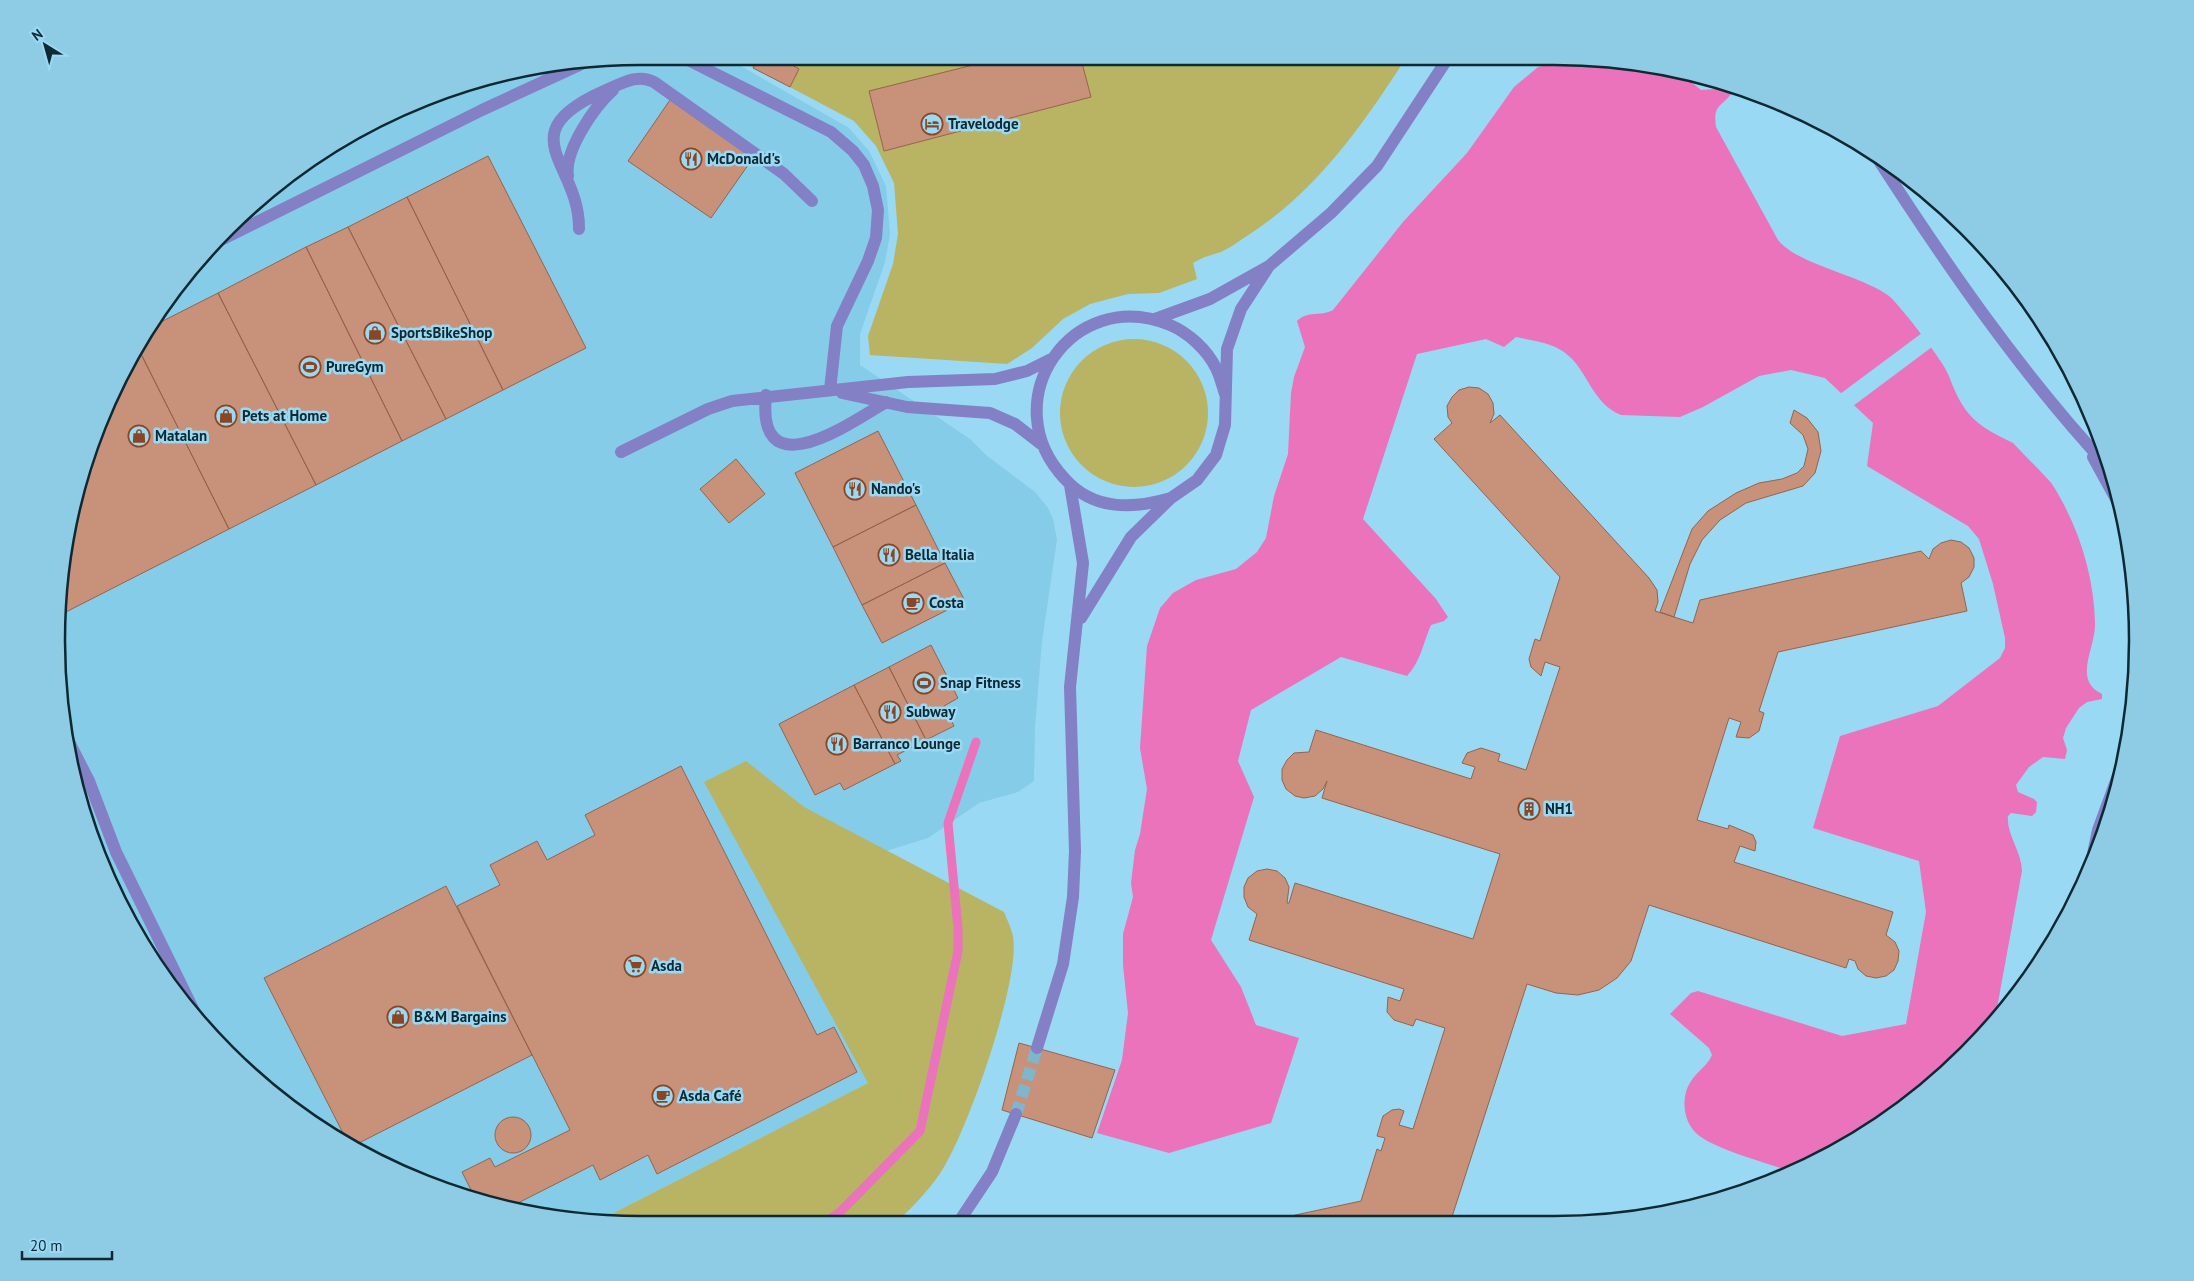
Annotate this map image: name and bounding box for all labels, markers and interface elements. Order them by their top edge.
north arrow [20,20,70,70]
text: N [28,25,46,45]
hotel icon: Travelodge [920,112,944,136]
place label: Travelodge [948,114,1019,133]
restaurant icon: McDonald's [679,147,703,171]
place label: McDonald's [707,149,780,168]
shop icon: SportsBikeShop [363,321,387,345]
place label: SportsBikeShop [391,323,492,342]
sports icon: PureGym [298,355,322,379]
place label: PureGym [326,357,383,376]
shop icon: Pets at Home [214,404,238,428]
place label: Pets at Home [242,406,327,425]
shop icon: Matalan [127,424,151,448]
place label: Matalan [155,426,207,445]
restaurant icon: Nando's [843,477,867,501]
place label: Nando's [871,479,921,498]
restaurant icon: Bella Italia [877,543,901,567]
place label: Bella Italia [905,545,974,564]
cafe icon: Costa [901,591,925,615]
place label: Costa [929,593,964,612]
sports icon: Snap Fitness [912,671,936,695]
place label: Snap Fitness [940,673,1021,692]
restaurant icon: Subway [878,700,902,724]
place label: Subway [906,702,956,721]
restaurant icon: Barranco Lounge [825,732,849,756]
place label: Barranco Lounge [853,734,961,753]
building icon: NH1 [1517,797,1541,821]
place label: NH1 [1545,799,1573,818]
supermarket icon: Asda [623,954,647,978]
place label: Asda [651,956,682,975]
shop icon: B&M Bargains [386,1005,410,1029]
place label: B&M Bargains [414,1007,506,1026]
cafe icon: Asda Café [651,1084,675,1108]
place label: Asda Café [679,1086,742,1105]
scale bar [22,1228,112,1260]
text: 20 m [30,1236,63,1255]

